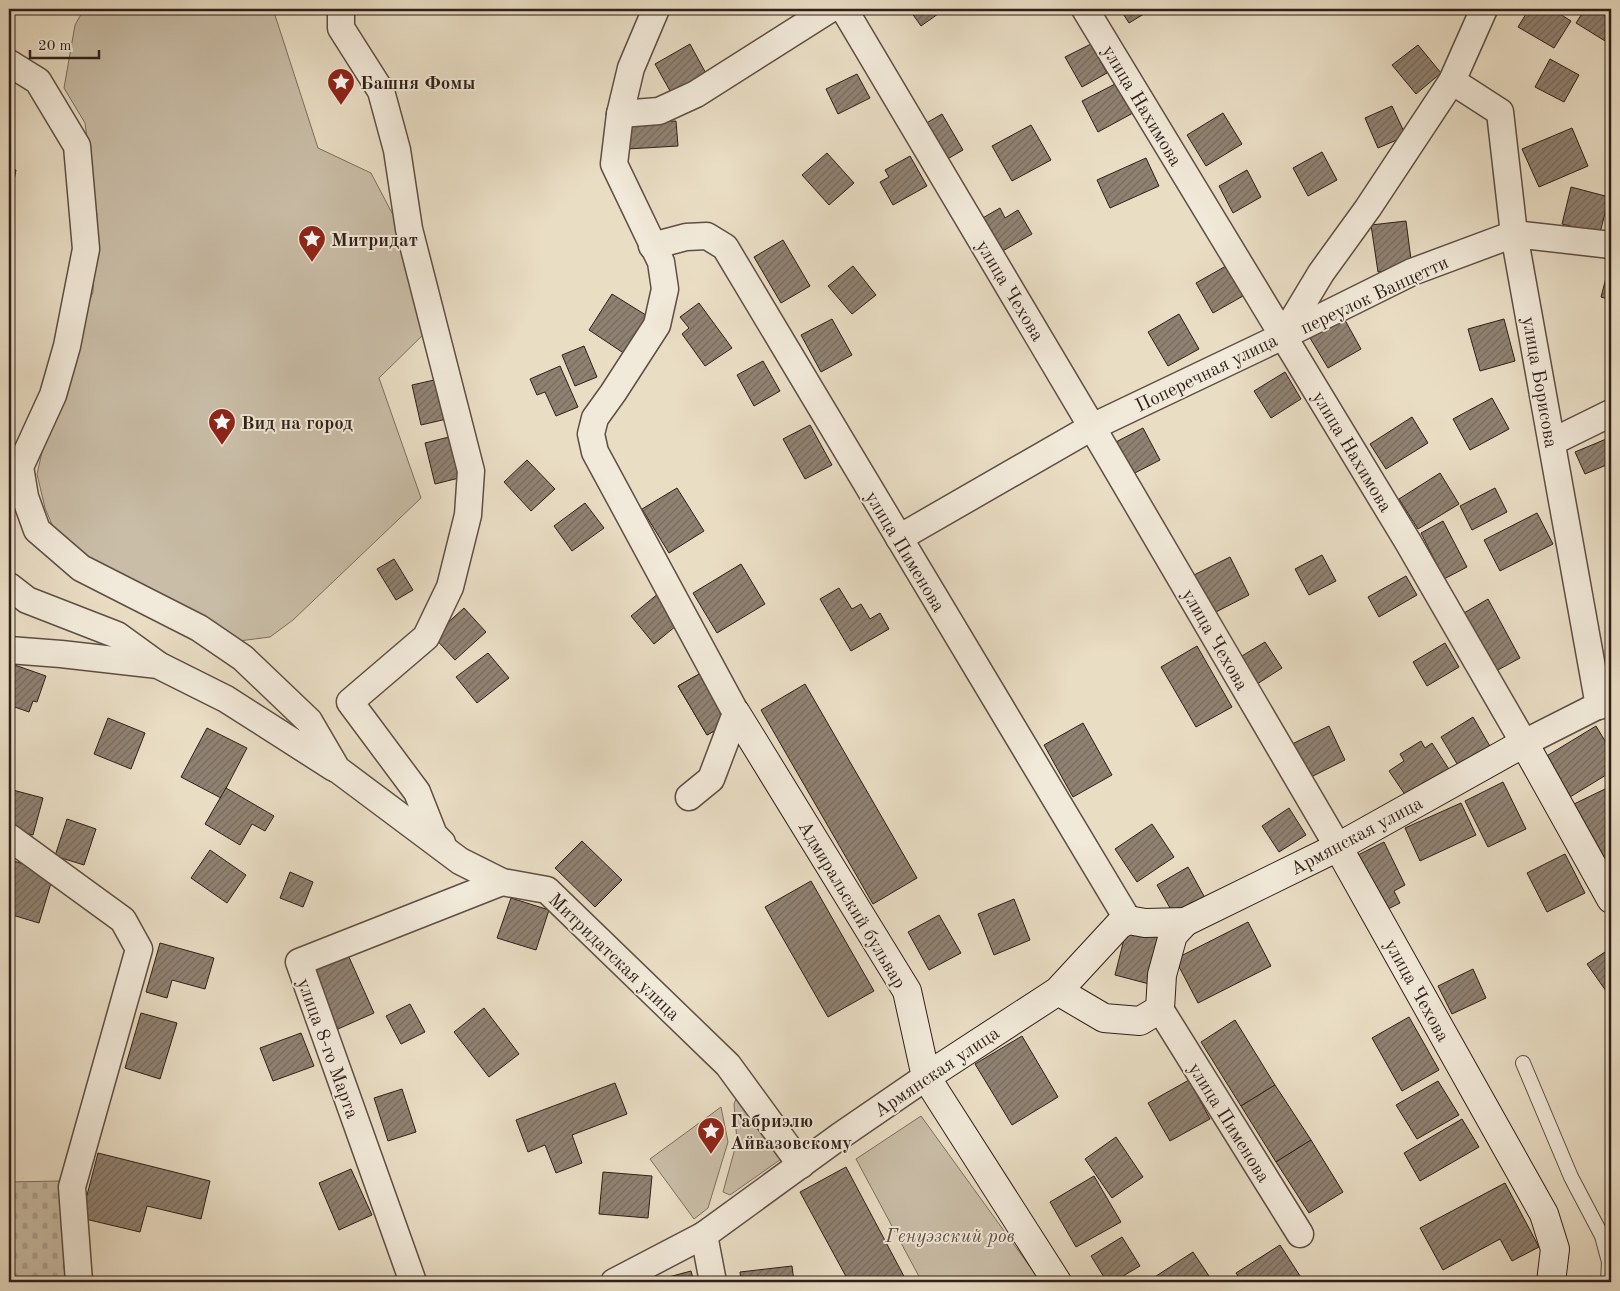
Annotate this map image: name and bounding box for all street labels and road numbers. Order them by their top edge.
street label: улица Нахимова [1097,43,1185,171]
street label: улица Чехова [971,238,1047,346]
street label: переулок Ванцетти [1298,254,1452,339]
street label: улица Борисова [1518,315,1560,450]
street label: Поперечная улица [1133,331,1282,417]
street label: улица Нахимова [1307,389,1395,517]
street label: улица Пименова [860,489,948,616]
street label: улица Чехова [1177,586,1251,695]
street label: Армянская улица [1288,794,1427,880]
street label: Адмиральский бульвар [793,818,908,992]
street label: Митридатская улица [544,891,683,1025]
street label: улица Чехова [1380,937,1452,1046]
street label: улица 8-го Марта [292,976,361,1122]
street label: Армянская улица [871,1024,1004,1122]
street label: улица Пименова [1183,1060,1273,1187]

